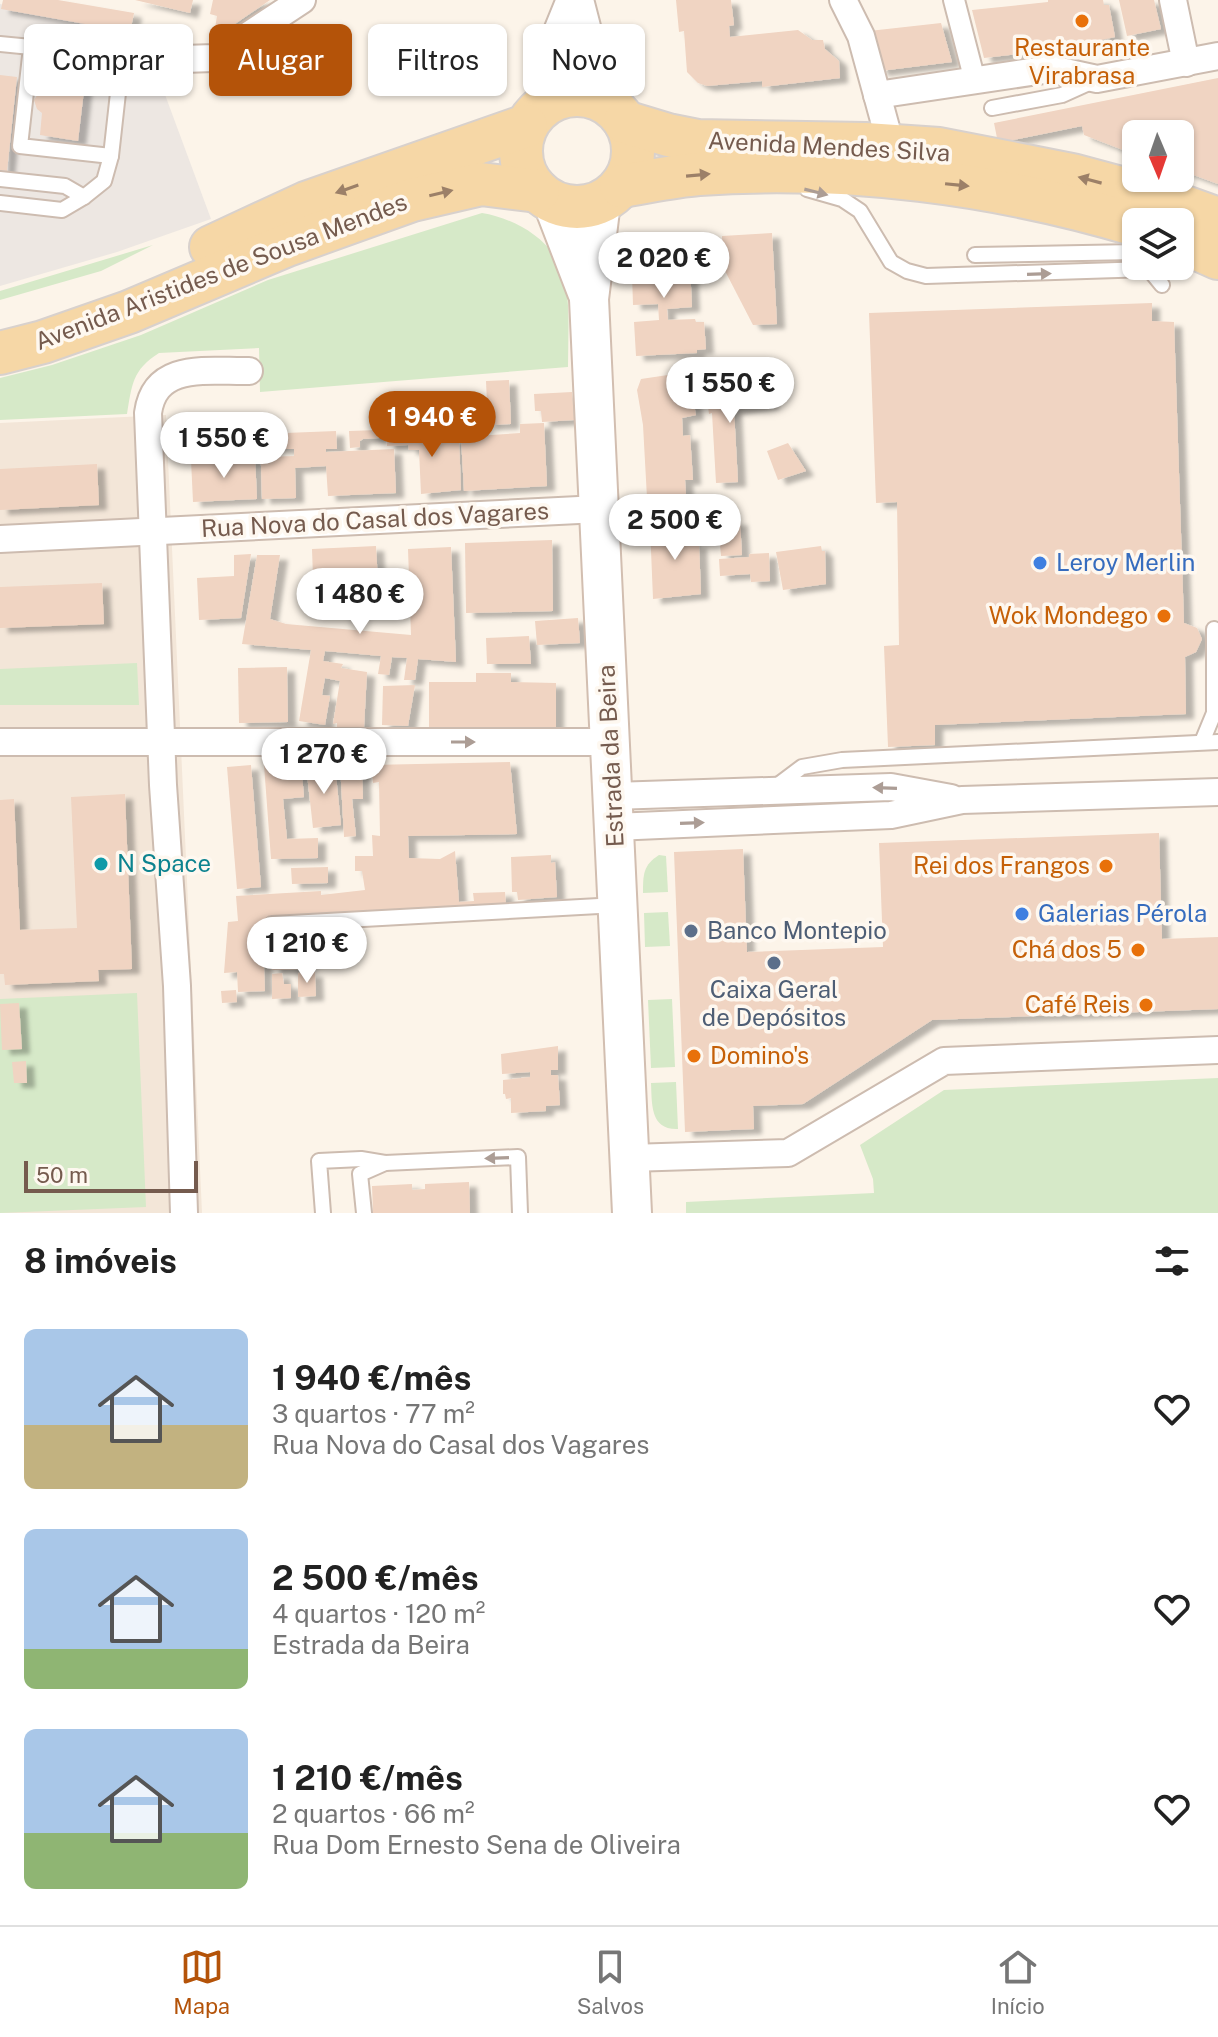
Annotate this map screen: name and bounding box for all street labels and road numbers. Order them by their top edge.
street label: Avenida Mendes Silva [707,126,951,166]
street label: Avenida Aristides de Sousa Mendes [31,187,411,355]
street label: Rua Nova do Casal dos Vagares [200,496,550,542]
street label: Estrada da Beira [591,664,629,848]

